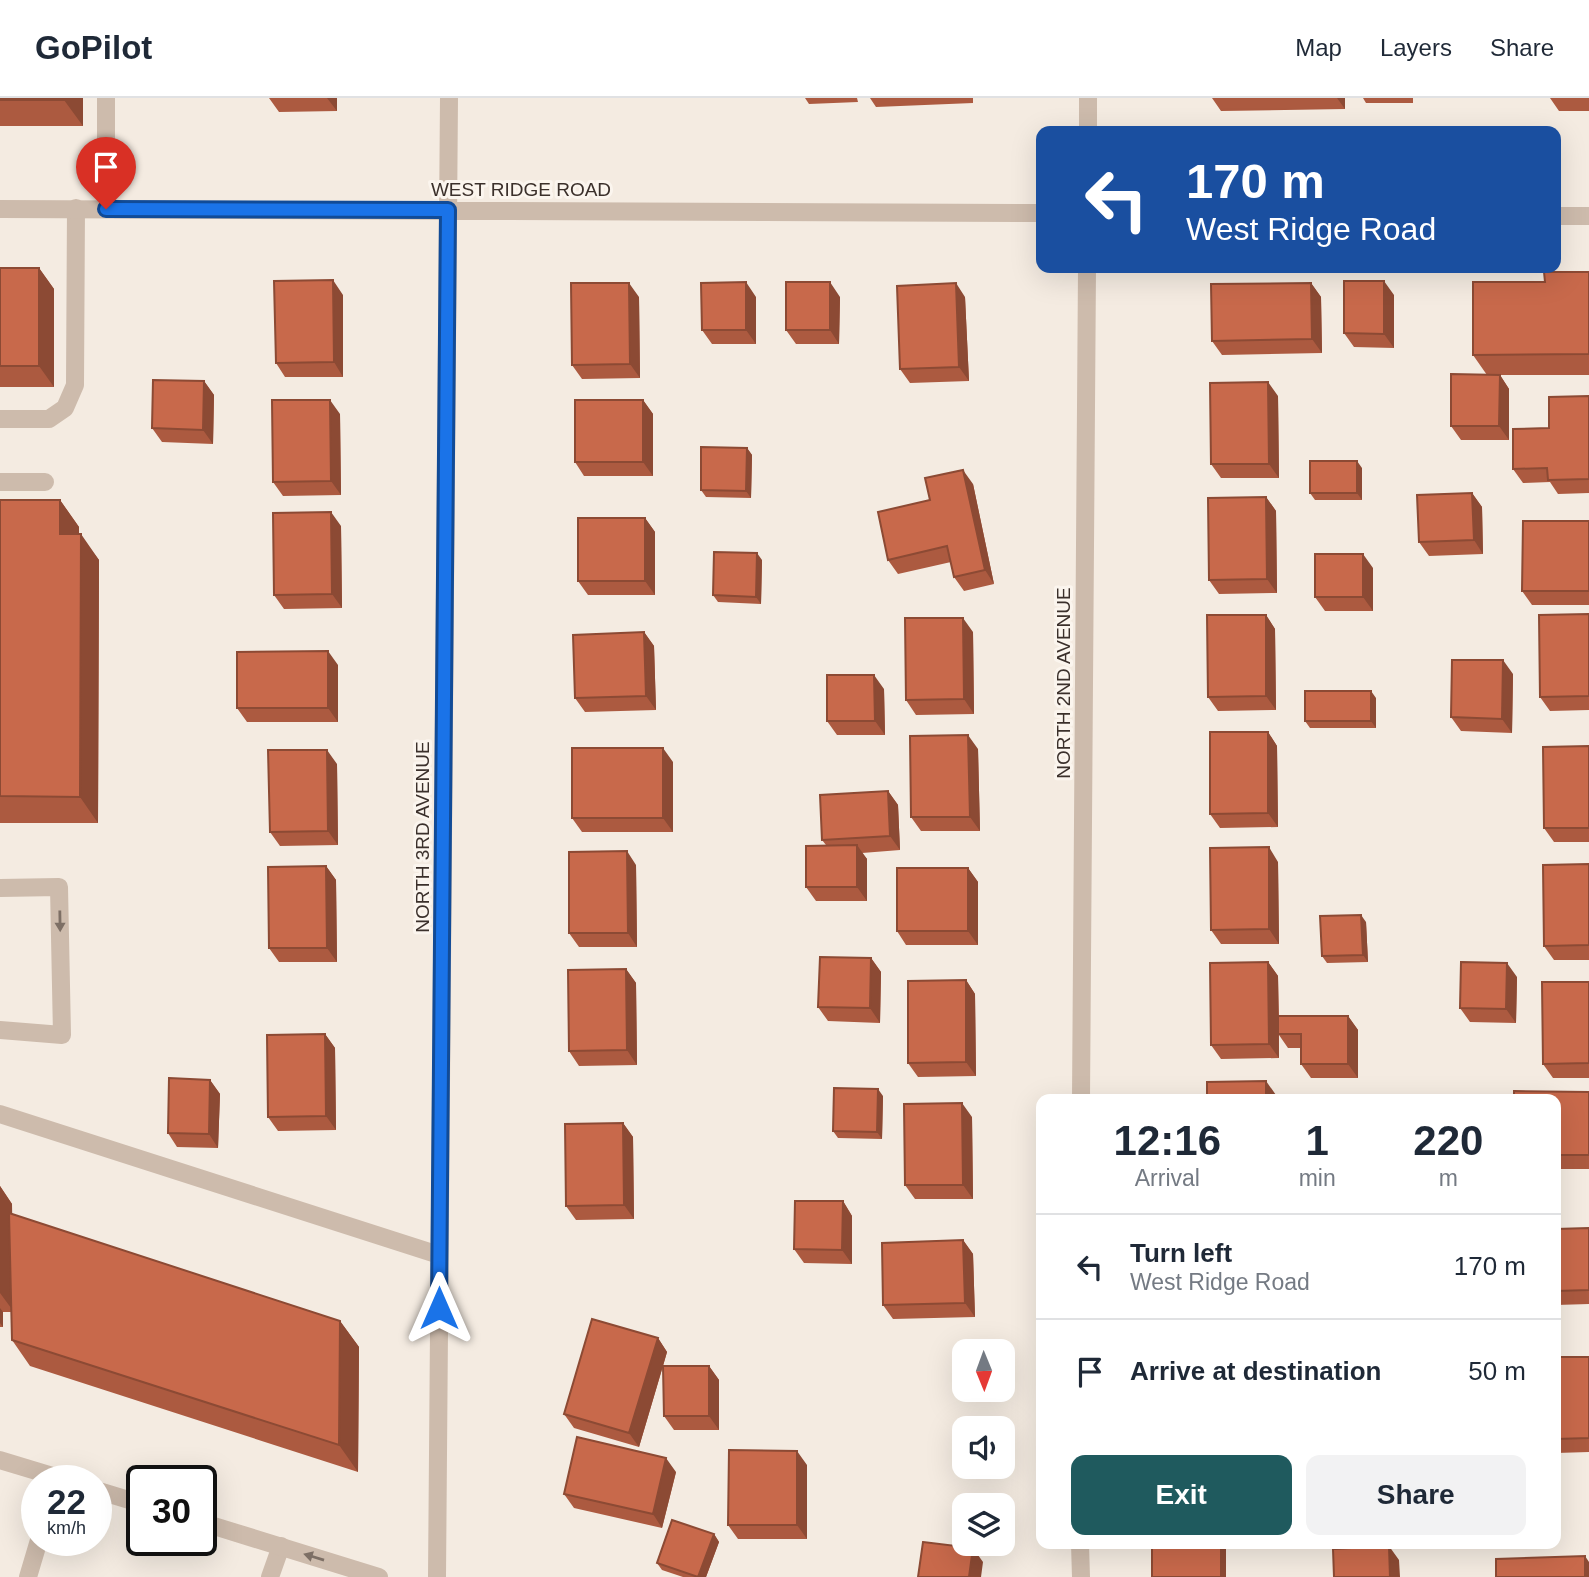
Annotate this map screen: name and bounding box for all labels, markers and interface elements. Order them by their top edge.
text: GoPilot [35,29,152,66]
text: Map [1295,34,1342,61]
text: Layers [1380,34,1452,61]
text: Share [1490,34,1554,61]
pin [76,137,136,209]
icon: arrive [87,148,125,186]
icon: left [1071,154,1162,245]
text: 170 m [1186,154,1325,208]
street label: WEST RIDGE ROAD [431,179,611,200]
text: West Ridge Road [1186,211,1436,247]
street label: NORTH 2ND AVENUE [1053,587,1074,779]
street label: NORTH 3RD AVENUE [412,741,433,933]
one-way arrow [54,910,65,932]
text: 12:16 [1114,1117,1221,1164]
text: 1 [1305,1117,1329,1164]
text: 220 [1413,1117,1483,1164]
text: Arrival [1135,1165,1200,1191]
text: min [1299,1165,1336,1191]
text: m [1439,1165,1458,1191]
text: Turn left [1130,1238,1232,1268]
icon: left [1071,1248,1109,1286]
text: 170 m [1454,1251,1526,1281]
text: West Ridge Road [1130,1269,1310,1295]
position arrow [402,1271,476,1345]
north arrow [952,1339,1015,1402]
map controls [952,1339,1015,1556]
icon: arrive [1071,1353,1109,1391]
text: Arrive at destination [1130,1356,1381,1386]
text: 50 m [1468,1356,1526,1386]
button: sound [952,1416,1015,1479]
button: Exit [1071,1455,1292,1535]
button: Share [1306,1455,1526,1535]
speed limit sign: 30 [126,1465,217,1556]
text: 22 [47,1482,86,1521]
button: layers [952,1493,1015,1556]
text: km/h [47,1518,86,1538]
one-way arrow [303,1551,324,1561]

